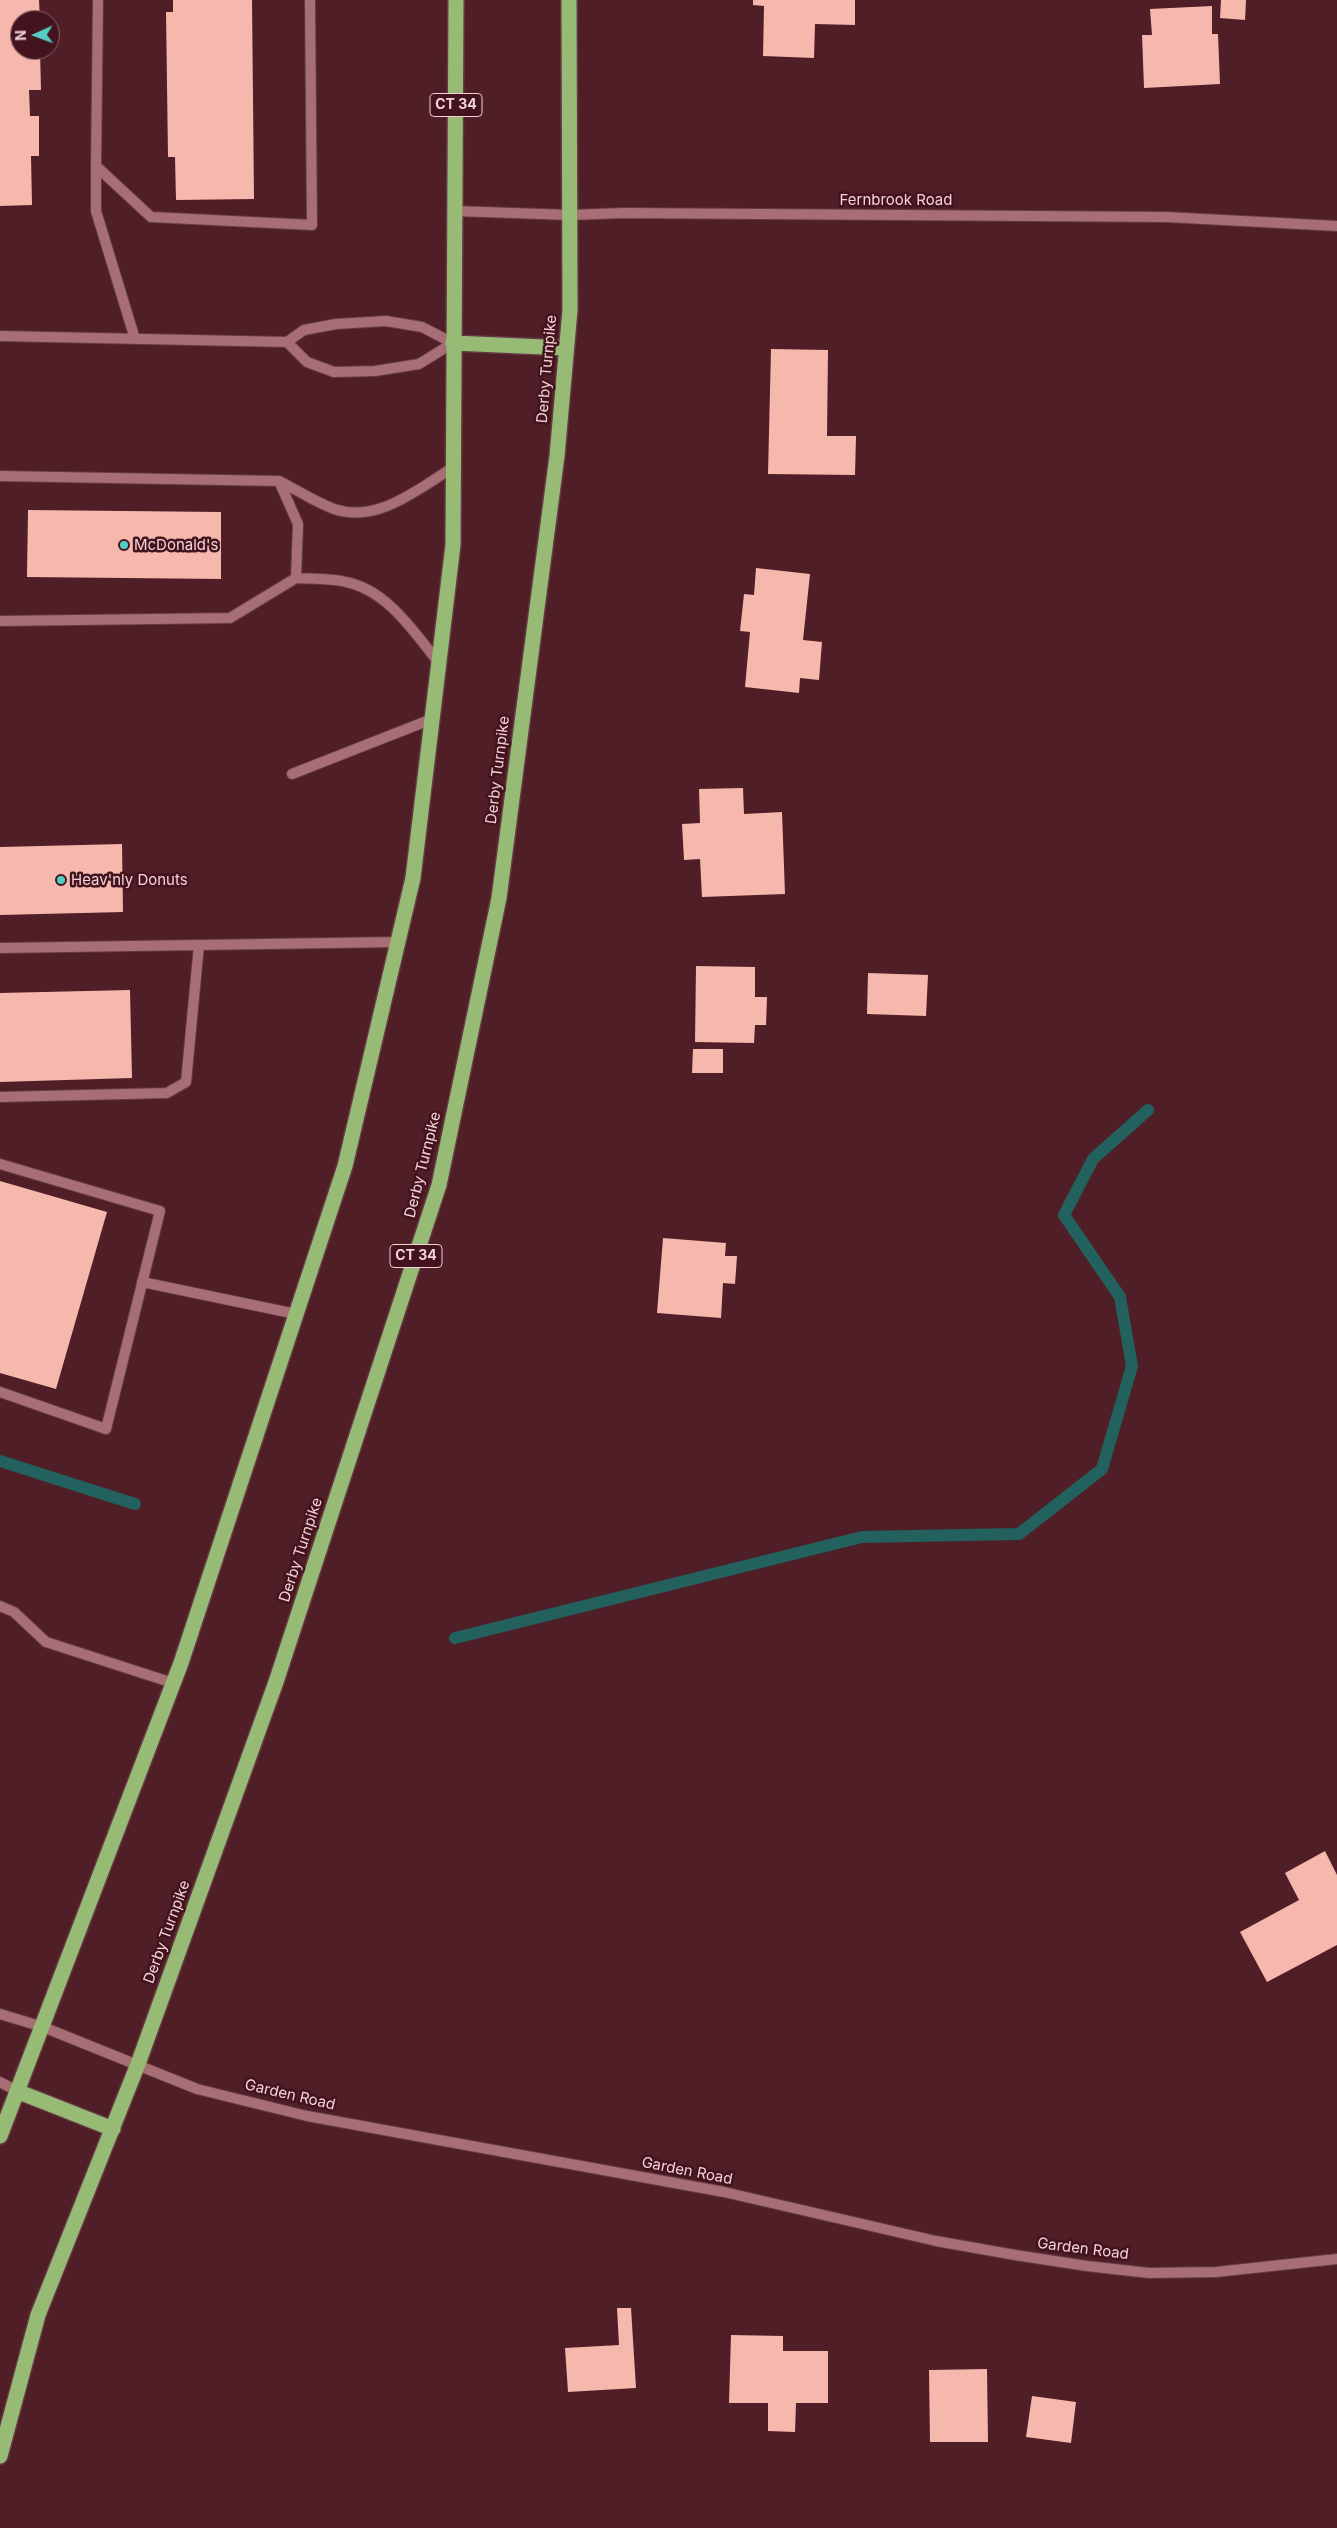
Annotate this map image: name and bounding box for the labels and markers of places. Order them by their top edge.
place label: McDonald's [134,536,218,554]
marker: McDonald's [118,539,130,551]
place label: Heav'nly Donuts [71,871,188,889]
marker: Heav'nly Donuts [55,874,67,886]

